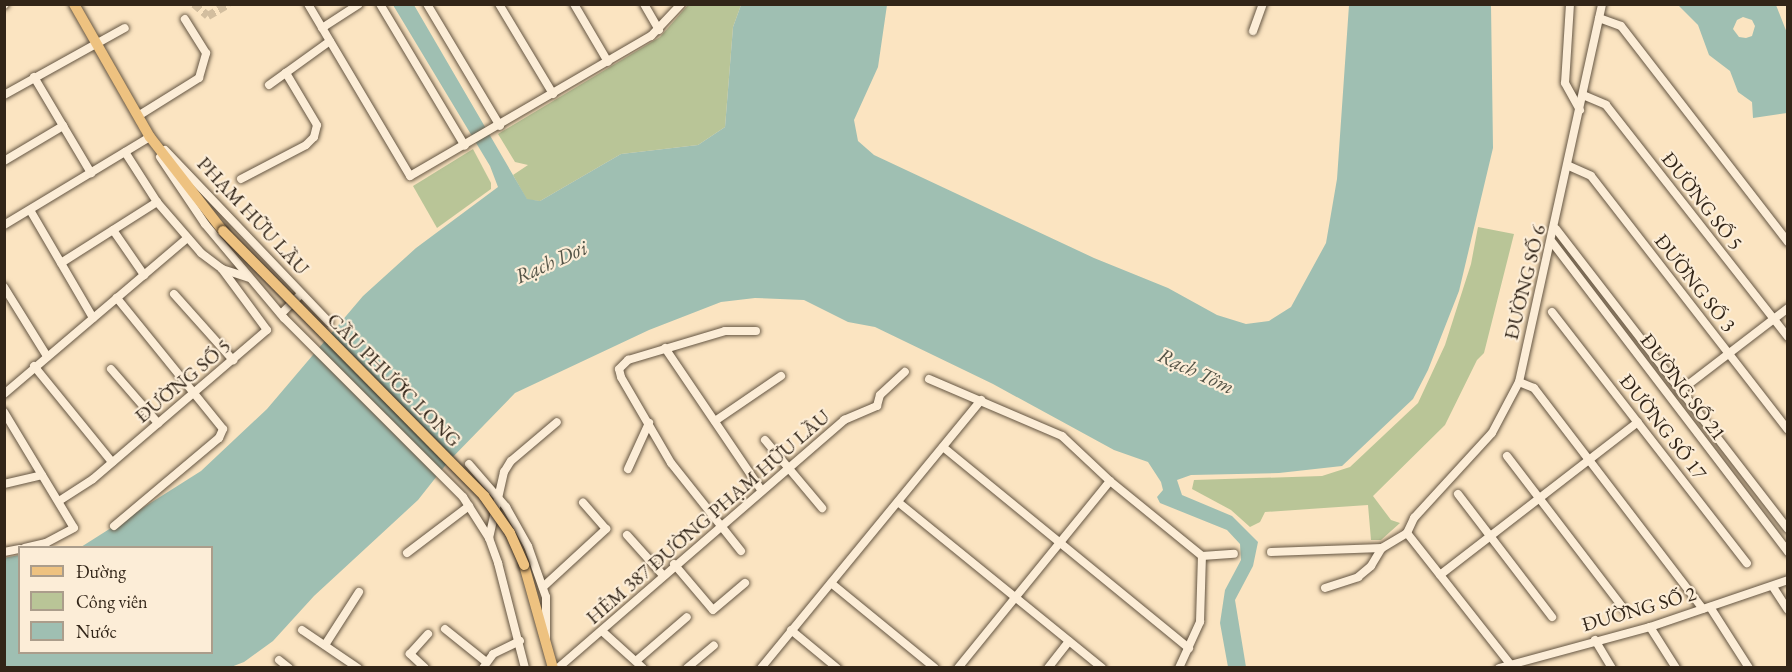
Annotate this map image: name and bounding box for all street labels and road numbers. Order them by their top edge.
street label: ĐƯỜNG SỐ 5 [1656,147,1748,255]
street label: PHẠM HỮU LẦU [192,152,314,280]
street label: ĐƯỜNG SỐ 6 [1499,222,1551,342]
street label: ĐƯỜNG SỐ 3 [1649,229,1741,337]
street label: CẦU PHƯỚC LONG [322,308,466,452]
street label: ĐƯỜNG SỐ 21 [1635,329,1731,445]
street label: ĐƯỜNG SỐ 5 [130,334,236,428]
street label: ĐƯỜNG SỐ 17 [1614,369,1712,485]
street label: HẺM 387 ĐƯỜNG PHẠM HỮU LẦU [581,405,835,629]
street label: ĐƯỜNG SỐ 2 [1579,581,1699,637]

